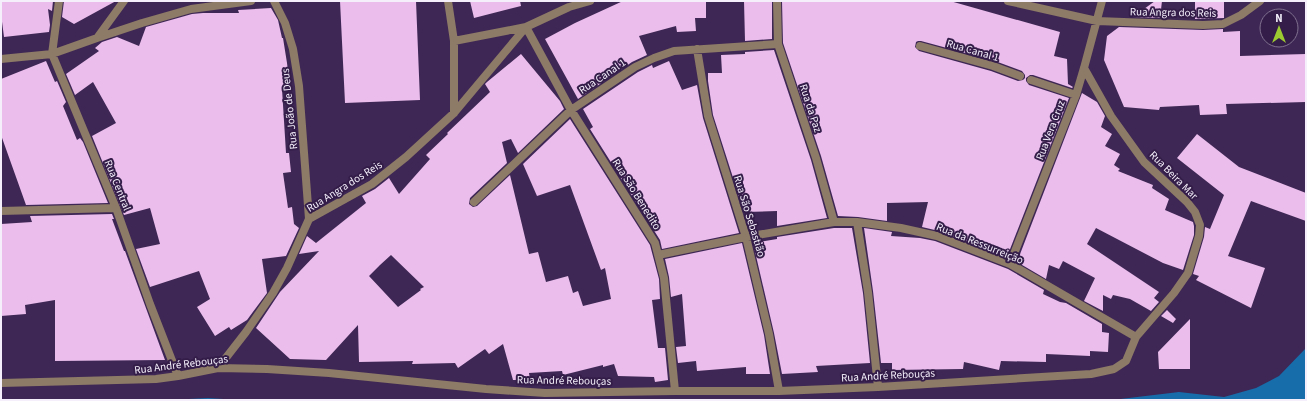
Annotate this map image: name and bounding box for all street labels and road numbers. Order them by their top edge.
street label: Rua Angra dos Reis [1130,4,1217,21]
street label: Rua Canal 1 [945,36,1001,65]
street label: Rua Canal 1 [576,55,629,98]
street label: Rua João de Deus [278,67,301,150]
street label: Rua da Paz [796,82,825,134]
street label: Rua Vera Cruz [1032,98,1069,162]
street label: Rua Beira Mar [1146,148,1201,203]
street label: Rua São Benedito [609,156,664,233]
street label: Rua Angra dos Reis [304,157,385,216]
street label: Rua Central [101,158,135,213]
street label: Rua São Sebastião [730,173,769,259]
street label: Rua da Ressurreição [934,219,1026,268]
street label: Rua André Rebouças [133,351,229,378]
street label: Rua André Rebouças [841,366,936,385]
street label: Rua André Rebouças [517,372,612,389]

